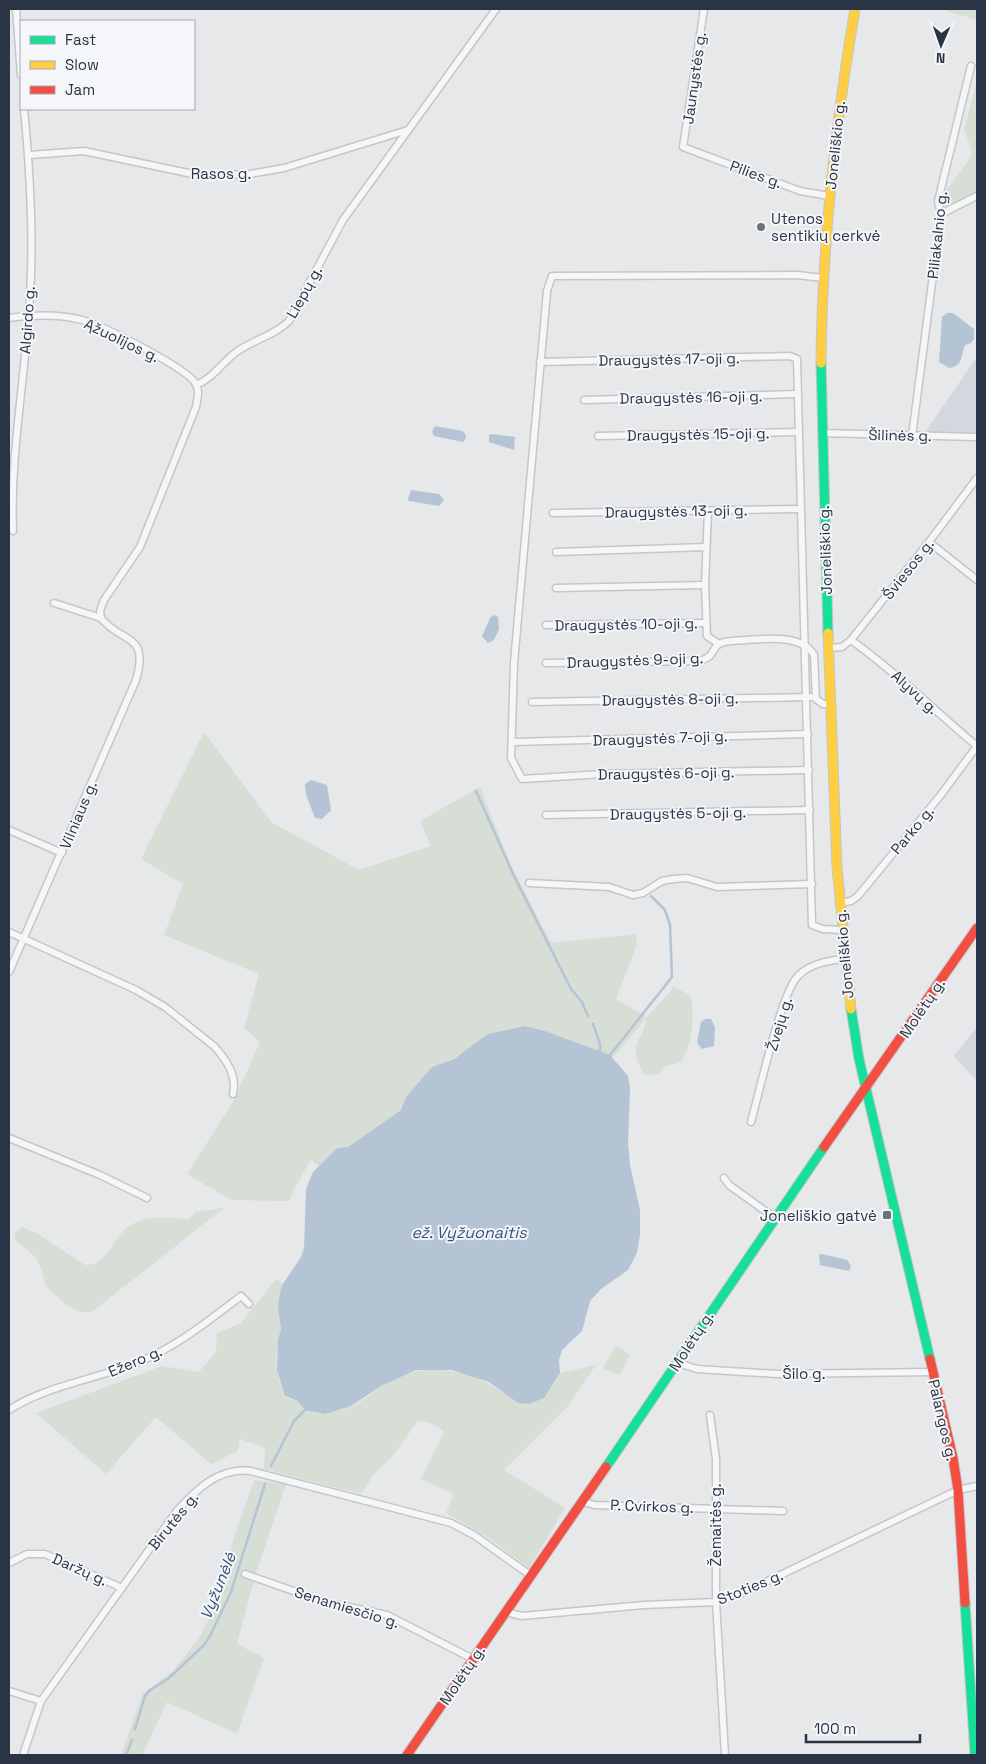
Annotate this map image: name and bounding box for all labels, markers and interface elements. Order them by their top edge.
legend [20,20,195,110]
north arrow [916,20,966,70]
text: Fast [65,30,96,49]
street label: Jaunystės g. [678,31,710,125]
text: N [936,49,946,67]
text: Slow [65,55,99,74]
text: Jam [65,80,95,99]
street label: Joneliškio g. [821,100,849,190]
street label: Pilies g. [727,156,785,192]
street label: Rasos g. [191,164,251,183]
street label: Piliakalnio g. [923,190,951,280]
place label: Utenos sentikių cerkvė [771,209,880,245]
marker: Utenos sentikių cerkvė [755,221,767,233]
street label: Liepų g. [282,263,326,321]
street label: Algirdo g. [15,285,39,355]
street label: Ąžuolijos g. [81,314,163,366]
street label: Draugystės 17-oji g. [598,348,740,370]
street label: Draugystės 16-oji g. [619,386,763,408]
street label: Draugystės 15-oji g. [626,423,770,445]
street label: Šilinės g. [868,425,932,445]
street label: Draugystės 13-oji g. [604,500,748,522]
street label: Joneliškio g. [814,505,836,595]
street label: Šviesos g. [878,535,938,603]
street label: Draugystės 10-oji g. [554,613,698,635]
street label: Draugystės 9-oji g. [566,648,704,672]
street label: Alyvų g. [888,666,942,718]
street label: Draugystės 8-oji g. [601,688,739,710]
street label: Draugystės 7-oji g. [592,726,728,750]
street label: Draugystės 6-oji g. [597,762,735,784]
street label: Vilniaus g. [55,778,101,852]
street label: Draugystės 5-oji g. [610,802,746,824]
street label: Parko g. [886,802,938,858]
street label: Joneliškio g. [831,909,857,999]
street label: Molėtų g. [895,975,949,1041]
street label: Žvejų g. [762,995,796,1053]
place label: Joneliškio gatvė [760,1206,877,1225]
marker: Joneliškio gatvė [881,1209,893,1221]
water label: ež. Vyžuonaitis [411,1222,527,1243]
street label: Molėtų g. [665,1307,717,1375]
street label: Ežero g. [105,1341,165,1381]
street label: Šilo g. [782,1364,826,1383]
street label: Palangos g. [924,1377,962,1463]
street label: Žemaitės g. [706,1483,725,1567]
street label: Birutės g. [144,1488,202,1554]
street label: P. Cvirkos g. [610,1495,694,1517]
street label: Daržų g. [49,1548,111,1590]
water label: Vyžunėlė [195,1549,241,1623]
street label: Stoties g. [714,1565,786,1609]
street label: Senamiesčio g. [292,1582,402,1632]
street label: Molėtų g. [435,1642,489,1708]
scale bar [806,1712,920,1744]
text: 100 m [814,1719,856,1738]

